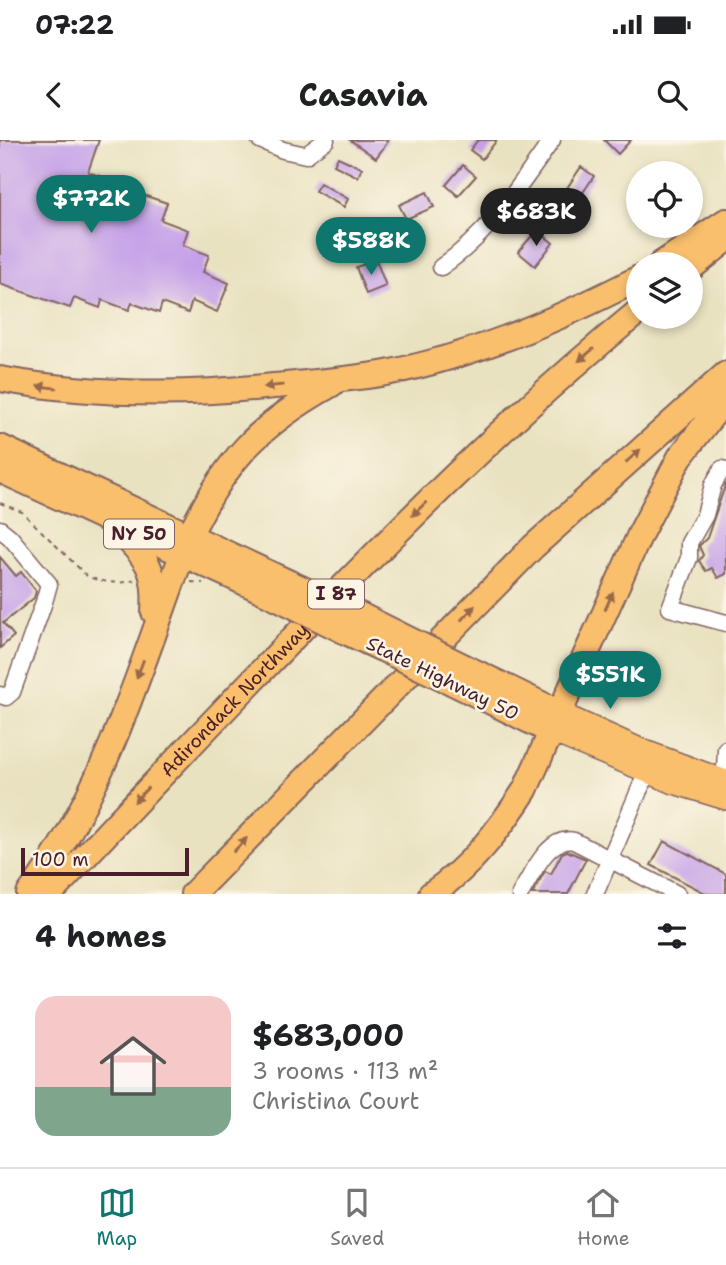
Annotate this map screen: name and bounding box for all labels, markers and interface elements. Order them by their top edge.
text: 07:22 [35,7,114,42]
text: Casavia [298,73,428,116]
icon: back [35,76,73,114]
icon: search [653,76,691,114]
map controls [626,161,703,329]
button: locate [626,161,703,238]
pin: $772K [42,176,140,235]
text: $772K [52,183,130,213]
pin: $683K [487,188,585,248]
text: $683K [496,196,576,226]
pin: $588K [322,218,420,277]
text: $588K [332,225,410,255]
button: layers [626,252,703,329]
one-way arrow [577,347,595,363]
one-way arrow [36,381,58,392]
one-way arrow [263,381,285,392]
one-way arrow [624,449,641,465]
one-way arrow [411,501,428,517]
road number: NY 50 [104,520,174,548]
road number: I 87 [308,580,364,608]
one-way arrow [604,591,615,612]
one-way arrow [460,604,477,621]
street label: Adirondack Northway [155,617,314,782]
street label: State Highway 50 [362,631,523,726]
pin: $551K [561,652,659,711]
one-way arrow [134,659,145,680]
text: $551K [575,659,645,689]
one-way arrow [134,786,150,803]
one-way arrow [232,837,248,854]
scale bar [21,845,189,877]
text: 100 m [32,847,89,872]
text: 4 homes [35,916,167,957]
icon: filters [653,917,691,955]
text: $683,000 [252,1015,404,1056]
icon: home [91,1024,175,1108]
text: 3 rooms · 113 m² [252,1056,438,1086]
text: Christina Court [252,1086,420,1116]
tab: Map [97,1184,137,1251]
tab: Saved [330,1184,384,1251]
tab: Home [577,1184,629,1251]

